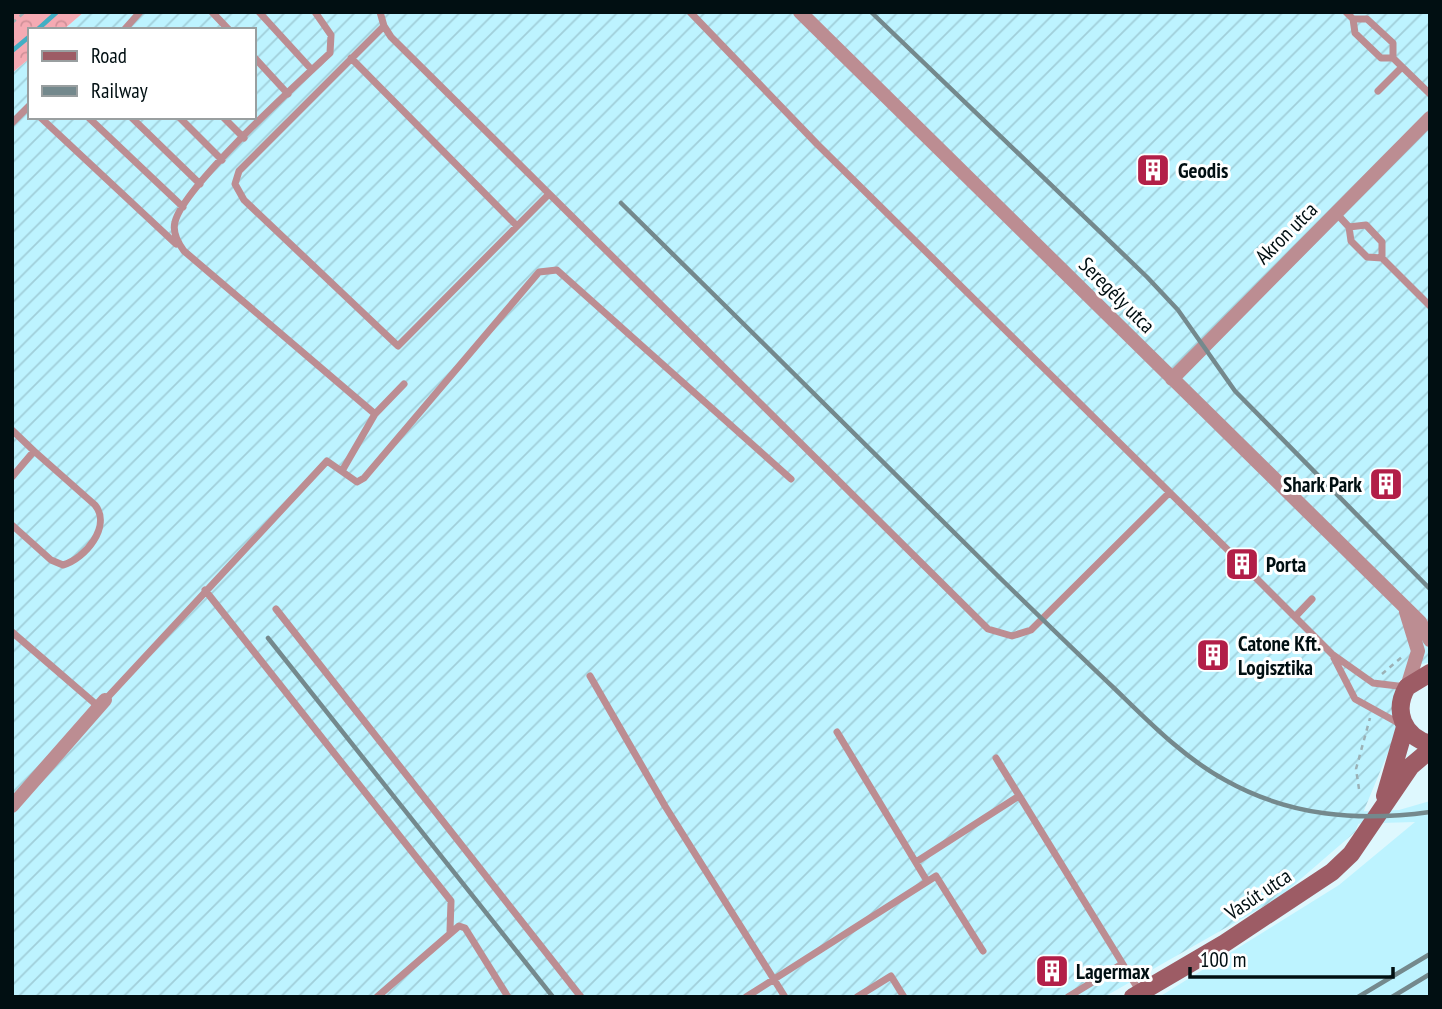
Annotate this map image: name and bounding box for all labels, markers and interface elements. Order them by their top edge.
legend [28,28,256,119]
text: Road [91,42,127,69]
text: Railway [91,77,148,104]
building icon: Geodis [1134,151,1172,189]
place label: Geodis [1178,157,1228,184]
street label: Akron utca [1249,196,1323,270]
street label: Seregély utca [1073,251,1161,339]
building icon: Shark Park [1367,465,1405,503]
place label: Shark Park [1283,471,1362,498]
building icon: Porta [1223,545,1261,583]
place label: Porta [1266,551,1307,578]
place label: Catone Kft. Logisztika [1238,630,1321,681]
building icon: Catone Kft. Logisztika [1194,636,1232,674]
street label: Vasút utca [1219,862,1296,927]
scale bar [1190,936,1393,980]
text: 100 m [1200,946,1246,973]
building icon: Lagermax [1033,952,1071,990]
place label: Lagermax [1076,958,1151,985]

